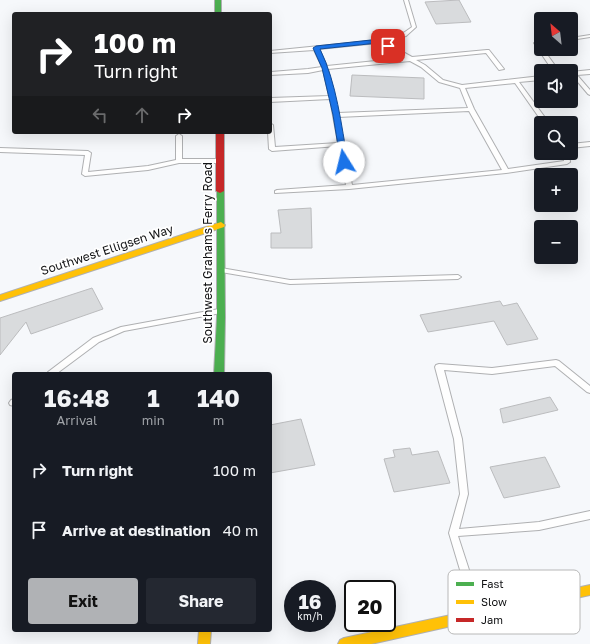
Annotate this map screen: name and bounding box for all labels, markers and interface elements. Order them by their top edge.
north arrow [534,12,578,56]
map controls [534,12,578,264]
text: 100 m [94,26,176,59]
icon: right [28,28,80,80]
pin [371,29,405,63]
icon: arrive [377,35,399,57]
text: Turn right [94,60,178,82]
button: sound [534,64,578,108]
icon: left [89,104,111,126]
icon: ahead [131,104,153,126]
icon: right [173,104,195,126]
button: search [534,116,578,160]
position arrow [323,141,365,183]
street label: Southwest Grahams Ferry Road [200,162,215,344]
button: + [534,168,578,212]
button: − [534,220,578,264]
street label: Southwest Elligsen Way [39,221,175,278]
text: 16:48 [44,383,110,412]
text: 1 [147,383,160,412]
text: 140 [197,383,240,412]
text: Arrival [57,412,97,428]
text: min [142,412,165,428]
text: m [213,412,224,428]
icon: right [28,459,50,481]
text: Turn right [62,461,133,479]
text: 100 m [213,461,256,479]
icon: arrive [28,519,50,541]
text: Arrive at destination [62,521,211,539]
text: 40 m [223,521,258,539]
legend [448,570,580,634]
text: Fast [481,577,504,590]
button: Exit [28,578,138,624]
button: Share [146,578,256,624]
speed limit sign: 20 [344,580,396,632]
text: 16 [298,589,321,613]
text: Slow [481,595,507,608]
text: km/h [297,610,323,622]
text: Jam [481,613,503,626]

